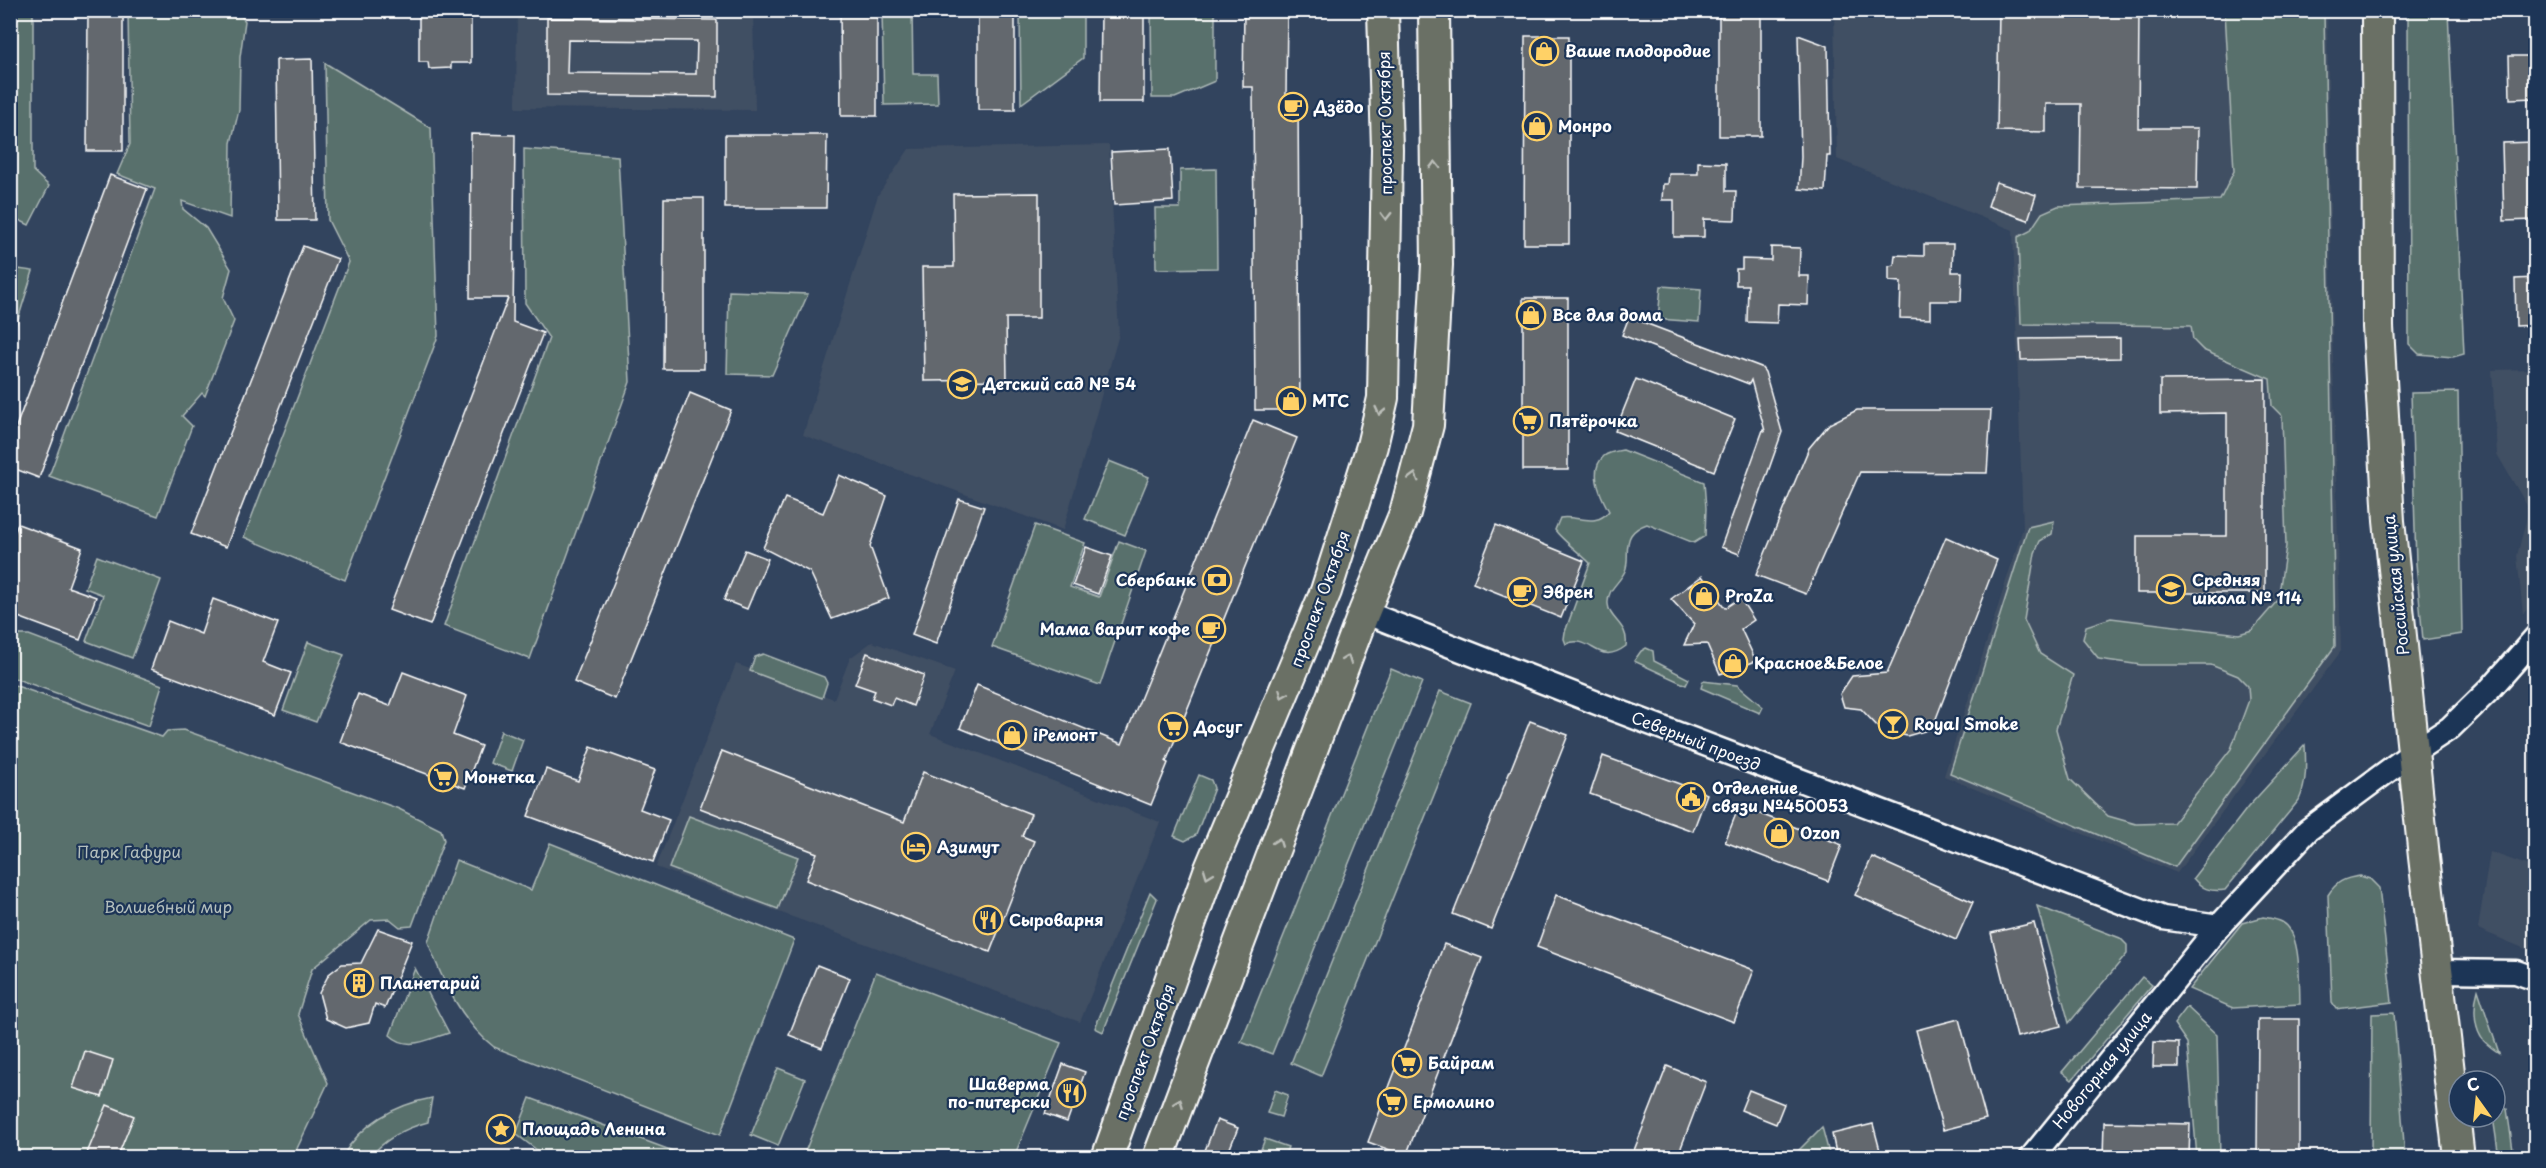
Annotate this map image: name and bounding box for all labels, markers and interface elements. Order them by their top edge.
shop icon: Ваше плодородие [1528,35,1560,67]
place label: Ваше плодородие [1565,38,1711,62]
street label: проспект Октября [1371,51,1397,195]
cafe icon: Дзёдо [1277,91,1309,123]
place label: Дзёдо [1313,94,1364,118]
shop icon: Монро [1521,110,1553,142]
place label: Монро [1558,113,1612,137]
one-way arrow [1429,160,1442,169]
one-way arrow [1380,211,1392,220]
shop icon: Все для дома [1515,299,1547,331]
place label: Все для дома [1552,302,1663,326]
school or university icon: Детский сад № 54 [946,368,978,400]
place label: Детский сад № 54 [982,371,1136,395]
shop icon: МТС [1275,385,1307,417]
place label: МТС [1312,388,1349,412]
one-way arrow [1374,405,1387,415]
supermarket icon: Пятёрочка [1512,405,1544,437]
place label: Пятёрочка [1549,408,1638,432]
one-way arrow [1407,472,1420,482]
street label: Российская улица [2376,514,2414,657]
street label: проспект Октября [1283,527,1355,670]
bank icon: Сбербанк [1201,564,1233,596]
place label: Сбербанк [1116,567,1197,591]
place label: Средняя школа № 114 [2192,567,2302,609]
school or university icon: Средняя школа № 114 [2155,573,2187,605]
cafe icon: Эврен [1506,576,1538,608]
place label: Эврен [1543,579,1593,603]
shop icon: ProZa [1688,580,1720,612]
place label: ProZa [1725,583,1774,607]
cafe icon: Мама варит кофе [1195,613,1227,645]
place label: Мама варит кофе [1040,616,1190,640]
shop icon: Красное&Белое [1717,647,1749,679]
place label: Красное&Белое [1754,650,1884,674]
one-way arrow [1339,655,1352,665]
one-way arrow [1278,688,1290,699]
street label: Северный проезд [1628,704,1764,776]
bar icon: Royal Smoke [1877,708,1909,740]
supermarket icon: Досуг [1157,711,1189,743]
place label: Royal Smoke [1914,711,2019,735]
place label: Досуг [1193,714,1243,738]
shop icon: iРемонт [996,719,1028,751]
place label: iРемонт [1033,722,1098,746]
supermarket icon: Монетка [427,761,459,793]
place label: Монетка [464,764,536,788]
place label: Отделение связи №450053 [1712,775,1848,817]
public building icon: Отделение связи №450053 [1675,781,1707,813]
shop icon: Ozon [1763,817,1795,849]
place label: Ozon [1800,820,1840,844]
hotel icon: Азимут [900,831,932,863]
place label: Азимут [937,834,1000,858]
one-way arrow [1270,837,1283,848]
park label: Парк Гафури [77,839,181,863]
one-way arrow [1203,868,1216,879]
park label: Волшебный мир [104,894,232,918]
restaurant icon: Сыроварня [972,904,1004,936]
place label: Сыроварня [1009,907,1104,931]
building icon: Планетарий [343,967,375,999]
place label: Планетарий [380,970,480,994]
street label: проспект Октября [1108,980,1180,1123]
street label: Новогорная улица [2046,1005,2156,1134]
supermarket icon: Байрам [1391,1047,1423,1079]
place label: Байрам [1428,1050,1495,1074]
north arrow [2447,1069,2507,1129]
text: С [2464,1070,2482,1097]
place label: Шаверма по-питерски [948,1071,1050,1113]
restaurant icon: Шаверма по-питерски [1055,1077,1087,1109]
supermarket icon: Ермолино [1376,1086,1408,1118]
place label: Ермолино [1413,1089,1494,1113]
one-way arrow [1172,1098,1184,1109]
place icon: Площадь Ленина [485,1113,517,1145]
place label: Площадь Ленина [522,1116,666,1140]

